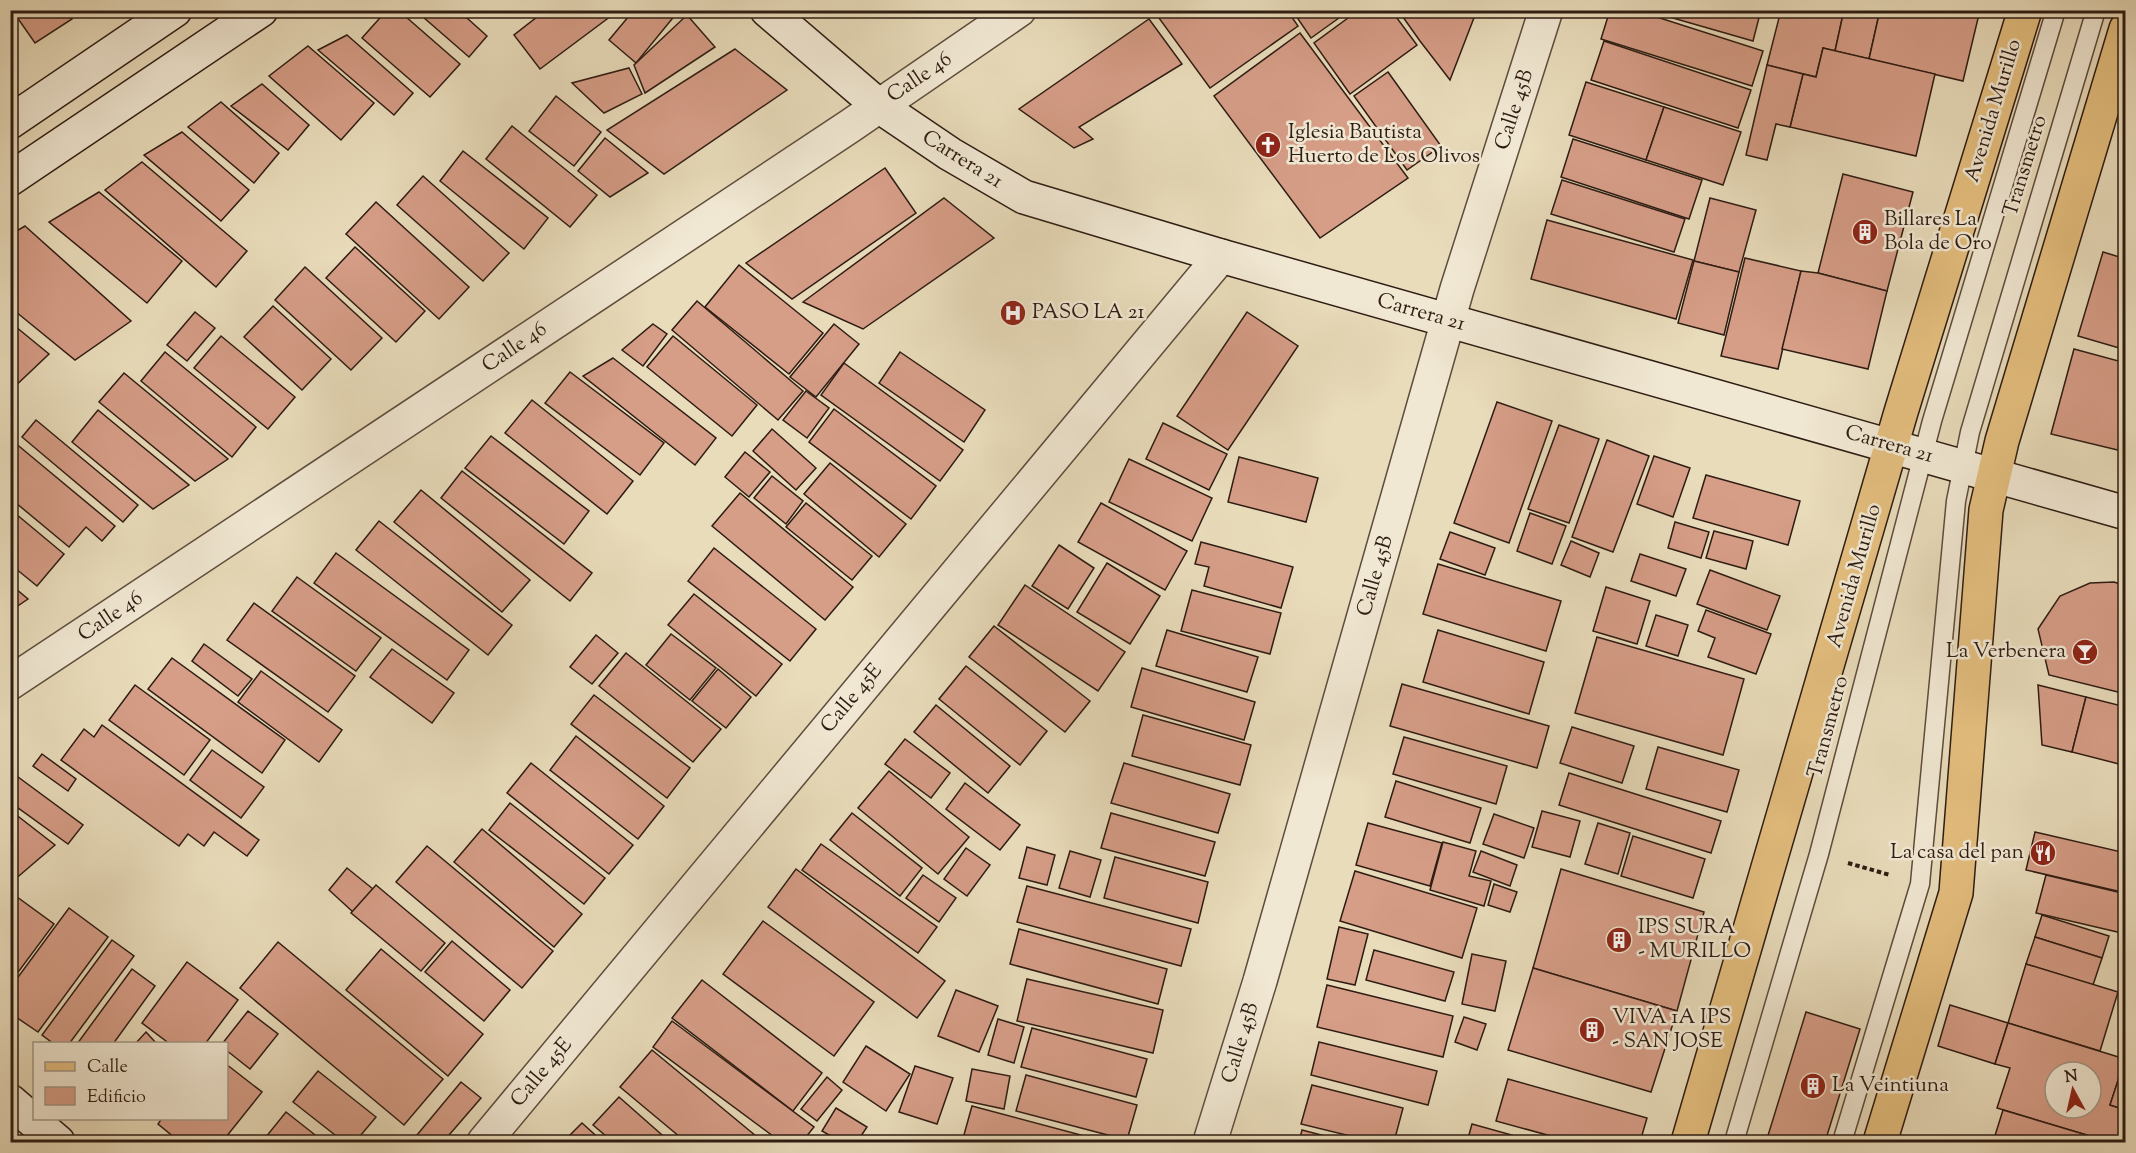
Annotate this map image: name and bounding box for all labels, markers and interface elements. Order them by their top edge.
street label: Avenida Murillo [1958,36,2030,186]
street label: Calle 46 [881,45,959,111]
street label: Calle 45B [1488,66,1542,154]
street label: Transmetro [1996,112,2056,220]
place label: Iglesia Bautista Huerto de Los Olivos [1288,118,1480,172]
street label: Carrera 21 [916,123,1008,197]
church icon: Iglesia Bautista Huerto de Los Olivos [1253,130,1283,160]
place label: Billares La Bola de Oro [1884,205,1992,259]
building icon: Billares La Bola de Oro [1850,217,1880,247]
street label: Carrera 21 [1373,286,1469,340]
hospital icon: PASO LA 21 [998,298,1028,328]
place label: PASO LA 21 [1032,298,1145,328]
street label: Calle 46 [476,315,554,381]
street label: Carrera 21 [1841,418,1937,472]
street label: Avenida Murillo [1820,501,1890,651]
street label: Calle 45B [1350,532,1402,620]
street label: Calle 46 [72,584,150,650]
place label: La Verbenera [1946,637,2066,667]
bar icon: La Verbenera [2070,637,2100,667]
street label: Calle 45E [814,658,890,740]
street label: Transmetro [1801,673,1857,781]
place label: La casa del pan [1890,838,2024,868]
restaurant icon: La casa del pan [2028,838,2058,868]
place label: IPS SURA - MURILLO [1638,913,1751,967]
building icon: IPS SURA - MURILLO [1604,925,1634,955]
street label: Calle 45B [1215,999,1267,1087]
place label: VIVA 1A IPS - SAN JOSE [1612,1003,1731,1057]
building icon: VIVA 1A IPS - SAN JOSE [1577,1015,1607,1045]
street label: Calle 45E [504,1032,580,1114]
legend [33,1042,228,1120]
text: Calle [87,1055,128,1081]
north arrow [2043,1060,2103,1120]
text: N [2063,1065,2079,1090]
building icon: La Veintiuna [1798,1071,1828,1101]
place label: La Veintiuna [1832,1071,1949,1101]
text: Edificio [87,1085,146,1111]

